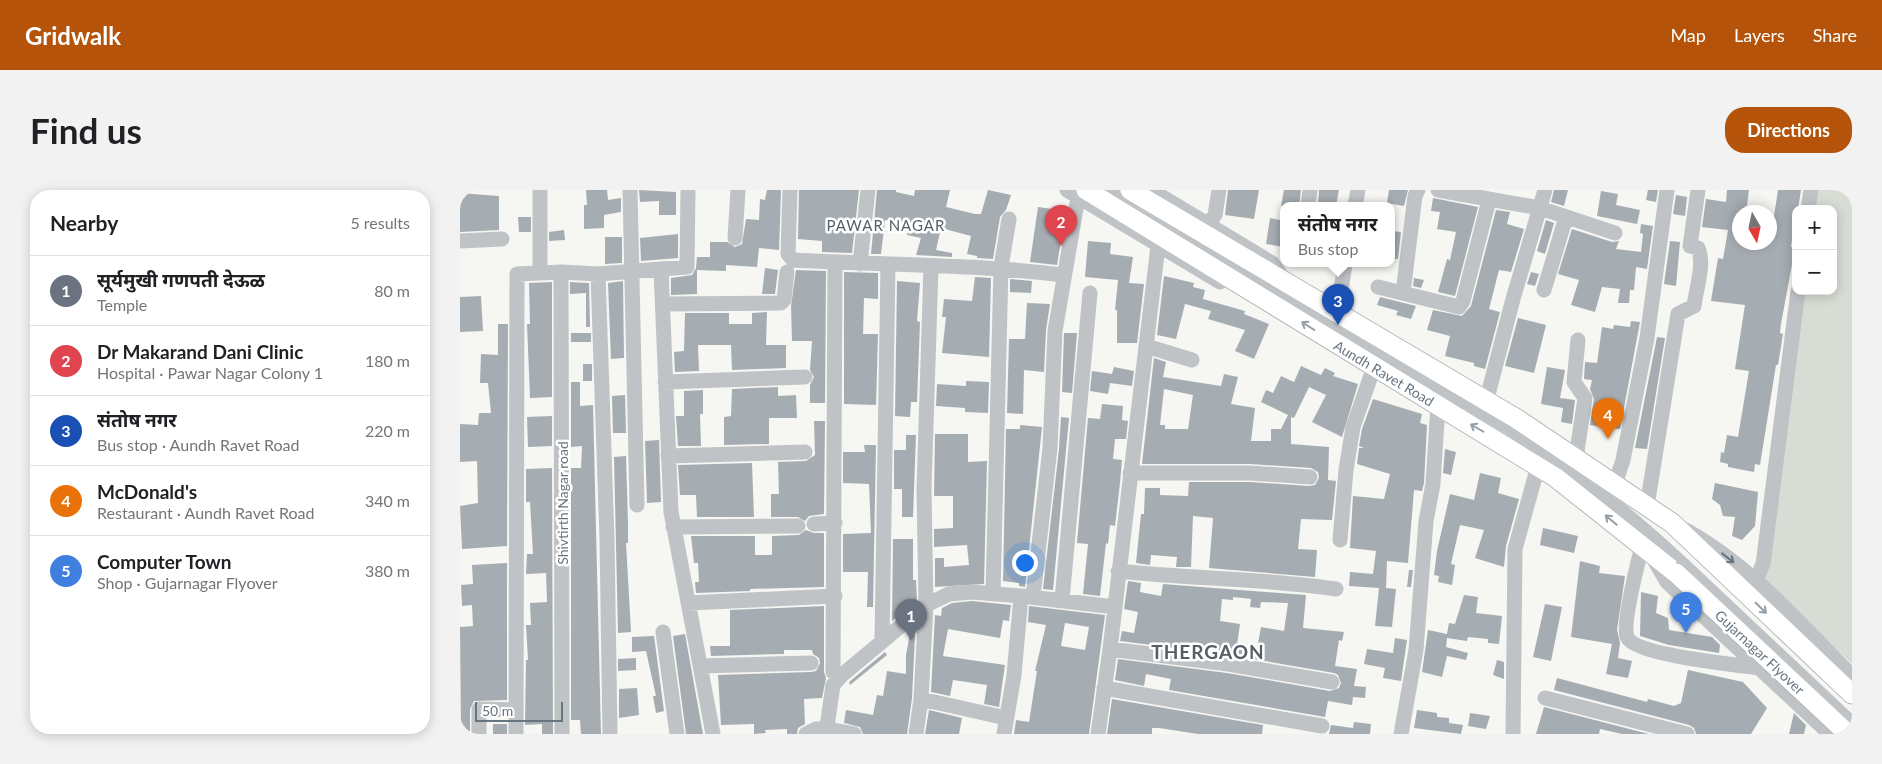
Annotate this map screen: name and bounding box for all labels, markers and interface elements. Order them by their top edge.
text: Gridwalk [25,21,121,50]
text: Map [1670,24,1706,46]
text: Layers [1734,24,1785,46]
text: Share [1813,24,1857,46]
button: Directions [1725,107,1852,153]
text: Find us [30,109,142,151]
popup [1280,202,1395,267]
pin: 2 [1045,205,1077,246]
north arrow [1732,205,1777,250]
map controls [1792,205,1837,295]
button: + [1792,205,1837,250]
text: Nearby [50,210,118,235]
text: संतोष नगर [1298,212,1377,235]
text: 5 results [350,213,410,232]
district label: PAWAR NAGAR [827,216,945,234]
text: Bus stop [1298,239,1358,258]
button: − [1792,250,1837,295]
text: सूर्यमुखी गणपती देऊळ [97,268,265,291]
text: 1 [61,281,71,300]
text: 80 m [374,281,410,300]
pin: 3 [1322,284,1354,325]
text: Temple [97,295,147,314]
one-way arrow [1302,320,1316,330]
street label: Aundh Ravet Road [1331,336,1437,410]
text: Dr Makarand Dani Clinic [97,340,303,363]
text: 2 [61,351,71,370]
text: 180 m [365,351,410,370]
text: Hospital · Pawar Nagar Colony 1 [97,363,323,382]
pin: 4 [1592,398,1624,439]
text: संतोष नगर [97,408,177,431]
text: 3 [61,421,71,440]
text: 220 m [365,421,410,440]
one-way arrow [1470,423,1485,433]
text: Bus stop · Aundh Ravet Road [97,435,300,454]
street label: Shivtirth Nagar road [554,441,571,565]
text: McDonald's [97,480,197,503]
text: 4 [61,491,71,510]
text: 340 m [365,491,410,510]
text: Restaurant · Aundh Ravet Road [97,503,314,522]
one-way arrow [1604,515,1617,526]
text: Computer Town [97,550,231,573]
your location [1012,550,1038,576]
one-way arrow [1721,553,1735,563]
text: 5 [61,561,71,580]
text: 380 m [365,561,410,580]
text: Shop · Gujarnagar Flyover [97,573,278,592]
pin: 5 [1670,592,1702,633]
pin: 1 [895,599,927,640]
one-way arrow [1755,602,1767,614]
street label: Gujarnagar Flyover [1712,606,1808,698]
district label: THERGAON [1151,640,1265,663]
scale bar [475,699,562,722]
text: 50 m [482,702,513,719]

